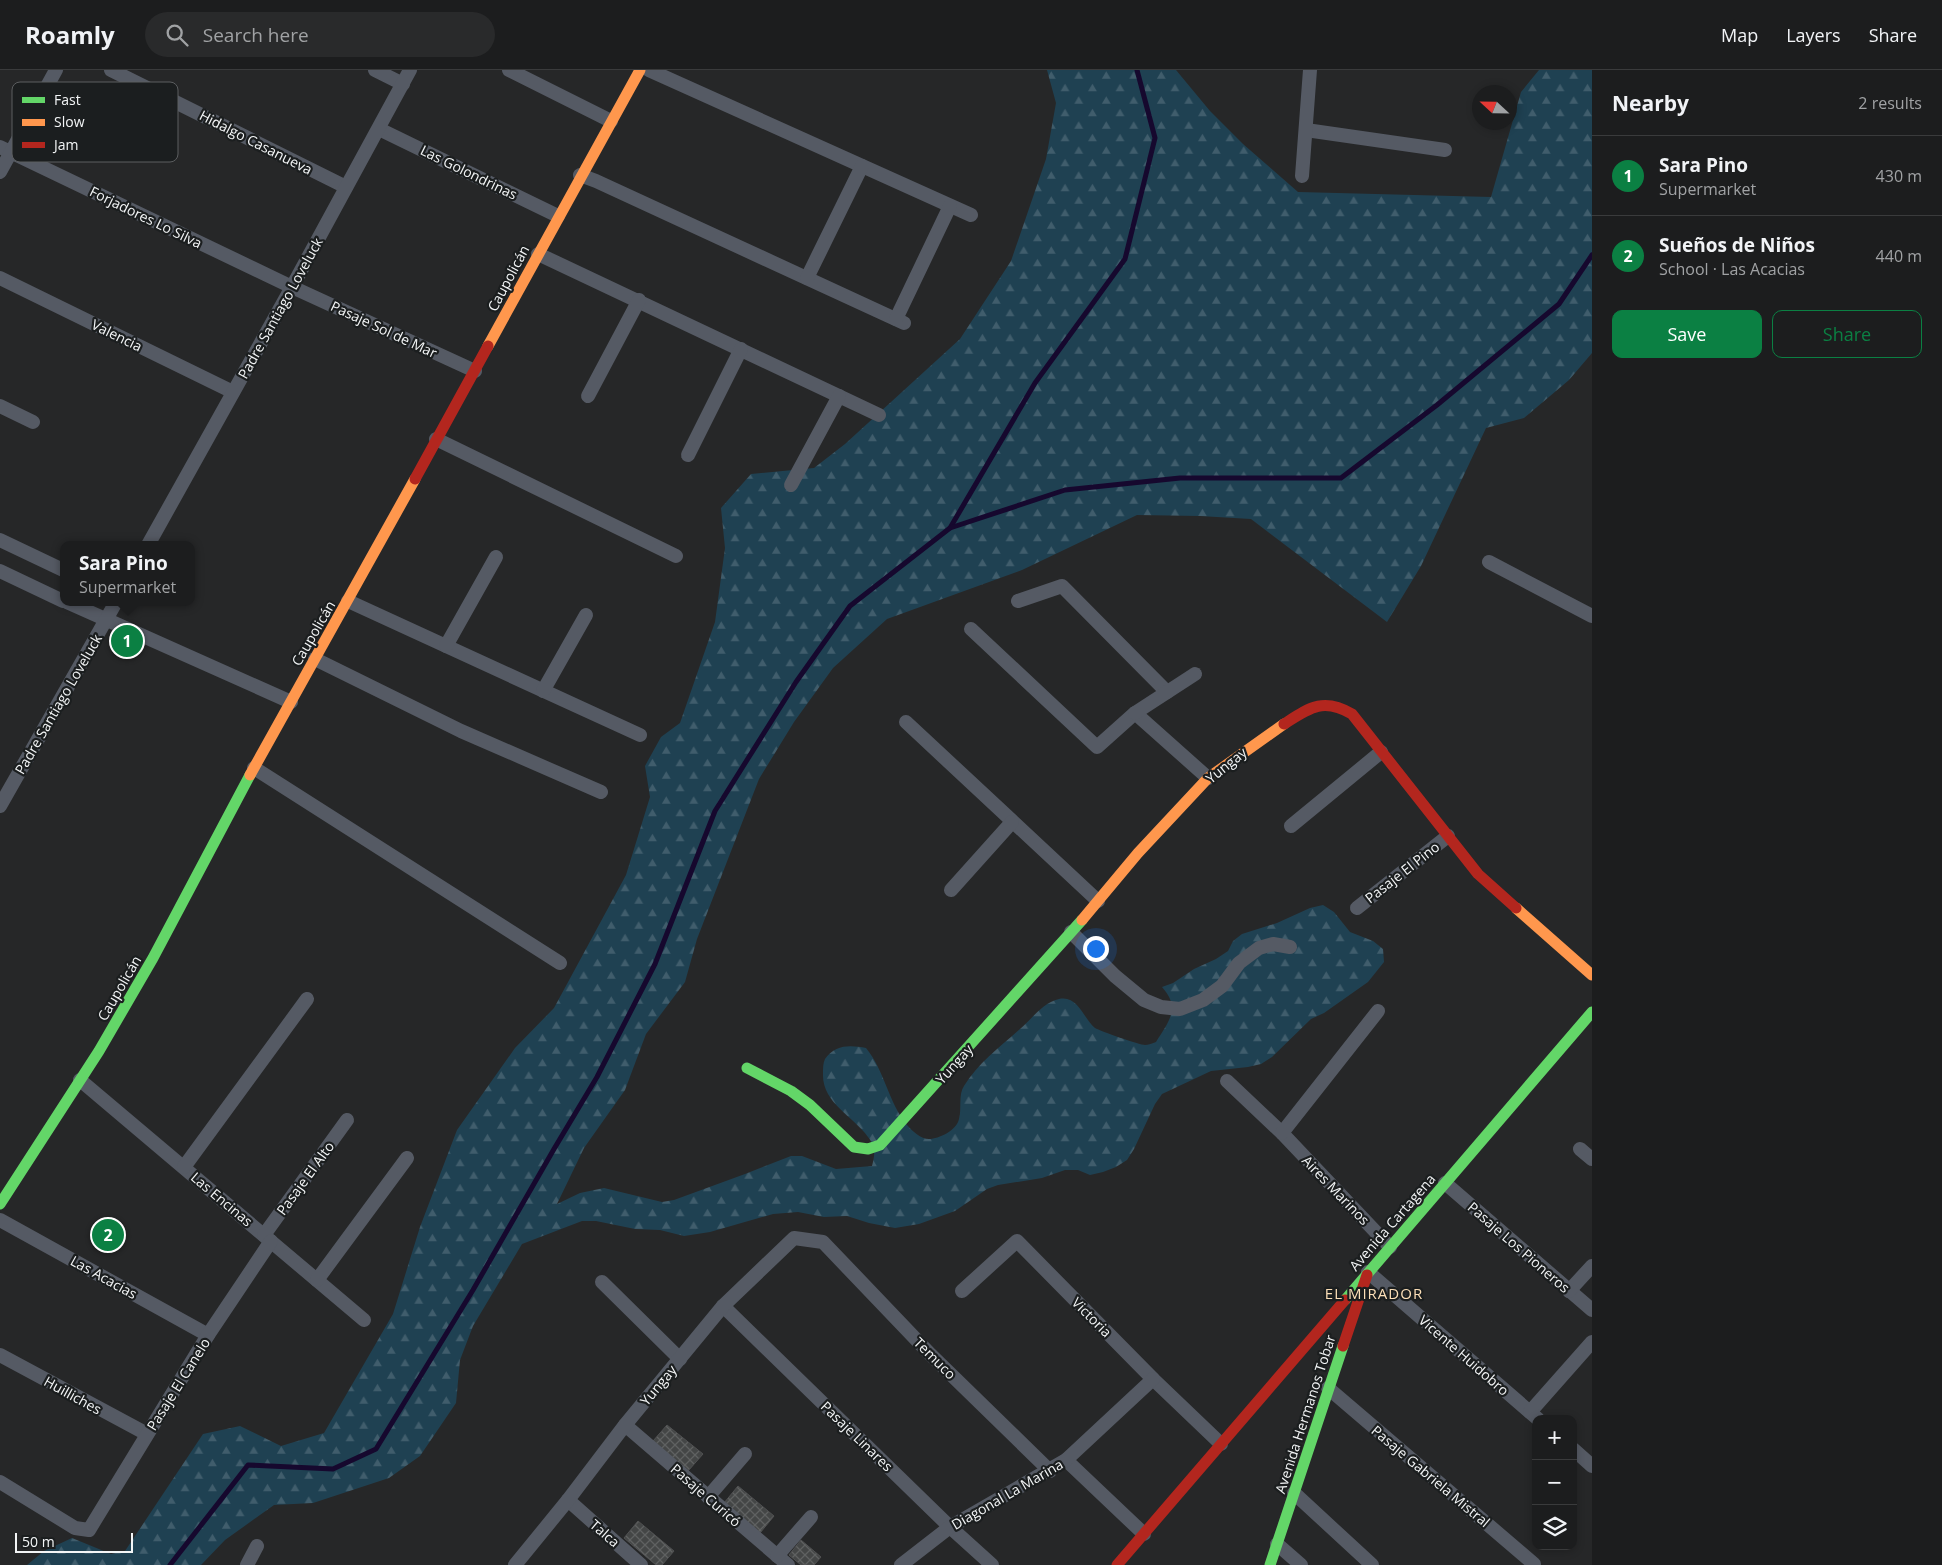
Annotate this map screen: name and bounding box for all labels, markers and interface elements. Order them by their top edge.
search box [145,12,495,57]
text: Roamly [25,18,115,51]
icon: search [163,21,191,49]
text: Search here [203,22,309,48]
text: Map [1721,23,1758,47]
text: Layers [1786,23,1841,47]
text: Share [1869,23,1917,47]
legend [12,82,178,162]
north arrow [1472,85,1517,130]
text: Nearby [1612,89,1689,117]
text: Fast [54,90,81,109]
text: 2 results [1858,92,1922,114]
street label: Hidalgo Casanueva [196,105,316,179]
text: Slow [54,112,85,131]
text: Jam [52,135,79,154]
street label: Las Golondrinas [417,140,521,204]
text: Sara Pino [1659,152,1748,178]
text: 1 [1623,165,1633,187]
text: 430 m [1876,165,1922,187]
text: Supermarket [1659,178,1756,200]
street label: Forjadores Lo Silva [87,182,205,252]
text: Sueños de Niños [1659,232,1815,258]
street label: Padre Santiago Loveluck [233,233,327,382]
street label: Caupolicán [483,242,533,314]
text: 2 [1623,245,1633,267]
text: 440 m [1876,245,1922,267]
text: School · Las Acacias [1659,258,1805,280]
street label: Pasaje Sol de Mar [328,296,440,362]
button: Save [1612,310,1762,358]
button: Share [1772,310,1922,358]
street label: Valencia [89,315,145,355]
popup [60,541,195,606]
text: Sara Pino [79,550,168,576]
text: Supermarket [79,576,176,598]
street label: Caupolicán [287,597,339,669]
pin: 1 [111,622,143,660]
street label: Padre Santiago Loveluck [10,630,106,777]
street label: Yungay [1202,742,1251,787]
street label: Pasaje El Pino [1361,837,1443,907]
your location [1083,936,1109,962]
street label: Caupolicán [93,952,145,1024]
street label: Yungay [931,1039,978,1088]
street label: Pasaje El Alto [272,1137,338,1219]
street label: Aires Marinos [1298,1151,1374,1229]
street label: Las Encinas [187,1168,257,1231]
street label: Avenida Cartagena [1345,1169,1439,1275]
street label: Pasaje Los Pioneros [1464,1197,1574,1297]
pin: 2 [92,1216,124,1254]
street label: Las Acacias [67,1251,141,1303]
district label: EL MIRADOR [1325,1283,1423,1303]
street label: Victoria [1068,1293,1116,1341]
street label: Vicente Huidobro [1415,1311,1513,1399]
street label: Avenida Hermanos Tobar [1270,1332,1340,1496]
street label: Temuco [910,1333,960,1383]
street label: Pasaje El Canelo [142,1334,214,1434]
street label: Yungay [635,1360,681,1409]
street label: Huilliches [41,1371,105,1419]
street label: Pasaje Linares [817,1397,897,1475]
map controls [1532,1415,1577,1550]
button: + [1532,1415,1577,1460]
street label: Pasaje Gabriela Mistral [1368,1421,1494,1531]
street label: Diagonal La Marina [948,1454,1066,1534]
street label: Pasaje Curicó [667,1459,745,1531]
button: − [1532,1460,1577,1505]
button: layers [1532,1505,1577,1550]
street label: Talca [586,1515,624,1551]
scale bar [15,1530,132,1553]
text: 50 m [22,1532,55,1551]

